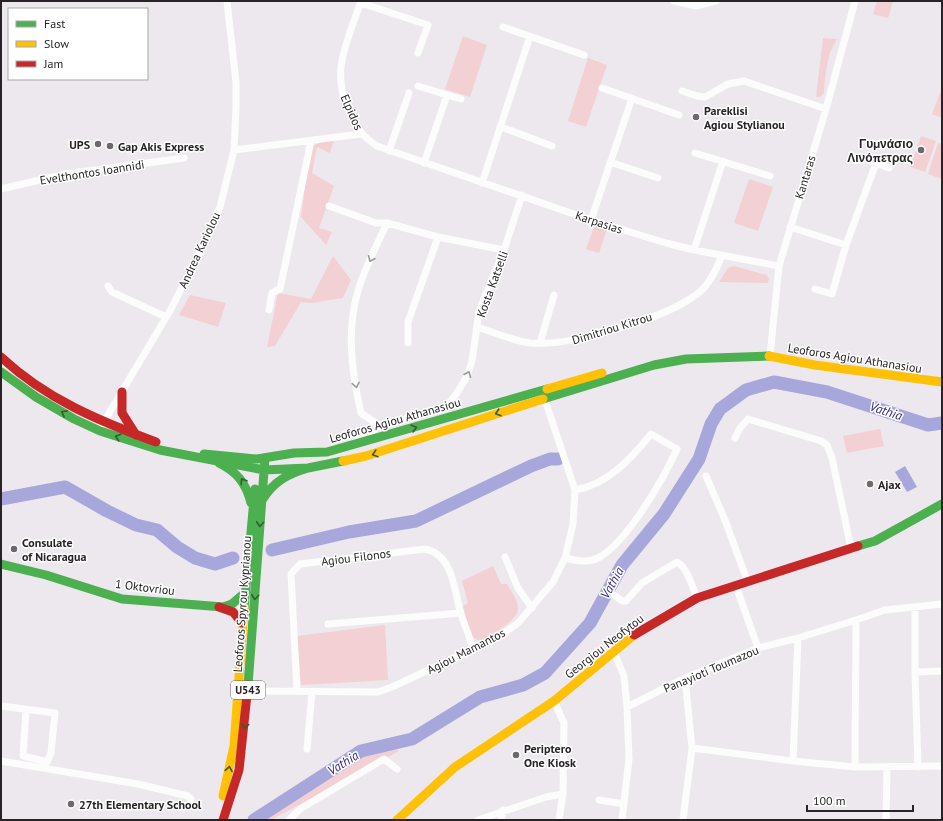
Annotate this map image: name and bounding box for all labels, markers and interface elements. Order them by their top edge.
legend [8,8,148,80]
text: Fast [44,16,65,31]
text: Slow [44,36,69,51]
text: Jam [43,56,63,71]
street label: Elpidos [338,92,366,132]
place label: Pareklisi Agiou Stylianou [704,103,785,132]
marker: Pareklisi Agiou Stylianou [691,112,701,122]
place label: Γυμνάσιο Λινόπετρας [847,136,913,165]
place label: UPS [69,137,90,152]
marker: UPS [93,139,103,149]
place label: Gap Akis Express [118,139,204,154]
marker: Gap Akis Express [105,141,115,151]
marker: Γυμνάσιο Λινόπετρας [916,145,926,155]
street label: Kantaras [791,153,819,201]
street label: Evelthontos Ioannidi [39,156,145,188]
street label: Karpasias [574,207,624,237]
street label: Andrea Kariolou [175,209,223,291]
street label: Kosta Katselli [473,249,511,319]
one-way arrow [368,256,376,263]
street label: Dimitriou Kitrou [570,309,654,347]
street label: Leoforos Agiou Athanasiou [787,340,923,376]
one-way arrow [463,370,471,377]
one-way arrow [351,382,359,389]
street label: Leoforos Agiou Athanasiou [328,394,462,446]
water label: Vathia [867,398,905,424]
one-way arrow [495,408,502,416]
one-way arrow [61,411,68,418]
one-way arrow [410,424,417,433]
one-way arrow [114,433,121,442]
one-way arrow [372,449,379,458]
place label: Ajax [878,477,901,492]
one-way arrow [241,478,248,485]
marker: Ajax [865,479,875,489]
one-way arrow [255,521,264,528]
place label: Consulate of Nicaragua [22,535,87,564]
street label: Leoforos Spyrou Kyprianou [230,535,254,673]
marker: Consulate of Nicaragua [9,544,19,554]
street label: Agiou Filonos [320,545,392,569]
water label: Vathia [596,564,628,602]
street label: 1 Oktovriou [114,576,176,598]
one-way arrow [250,594,259,600]
street label: Georgiou Neofytou [561,610,647,682]
street label: Agiou Mamantos [424,625,508,677]
street label: Panayioti Toumazou [661,642,761,696]
road number: U543 [231,681,265,699]
one-way arrow [241,723,250,729]
place label: Periptero One Kiosk [524,741,576,770]
water label: Vathia [324,747,362,779]
marker: Periptero One Kiosk [511,750,521,760]
one-way arrow [225,766,233,772]
scale bar [807,787,913,813]
text: 100 m [813,793,846,808]
place label: 27th Elementary School [79,797,202,812]
marker: 27th Elementary School [66,799,76,809]

